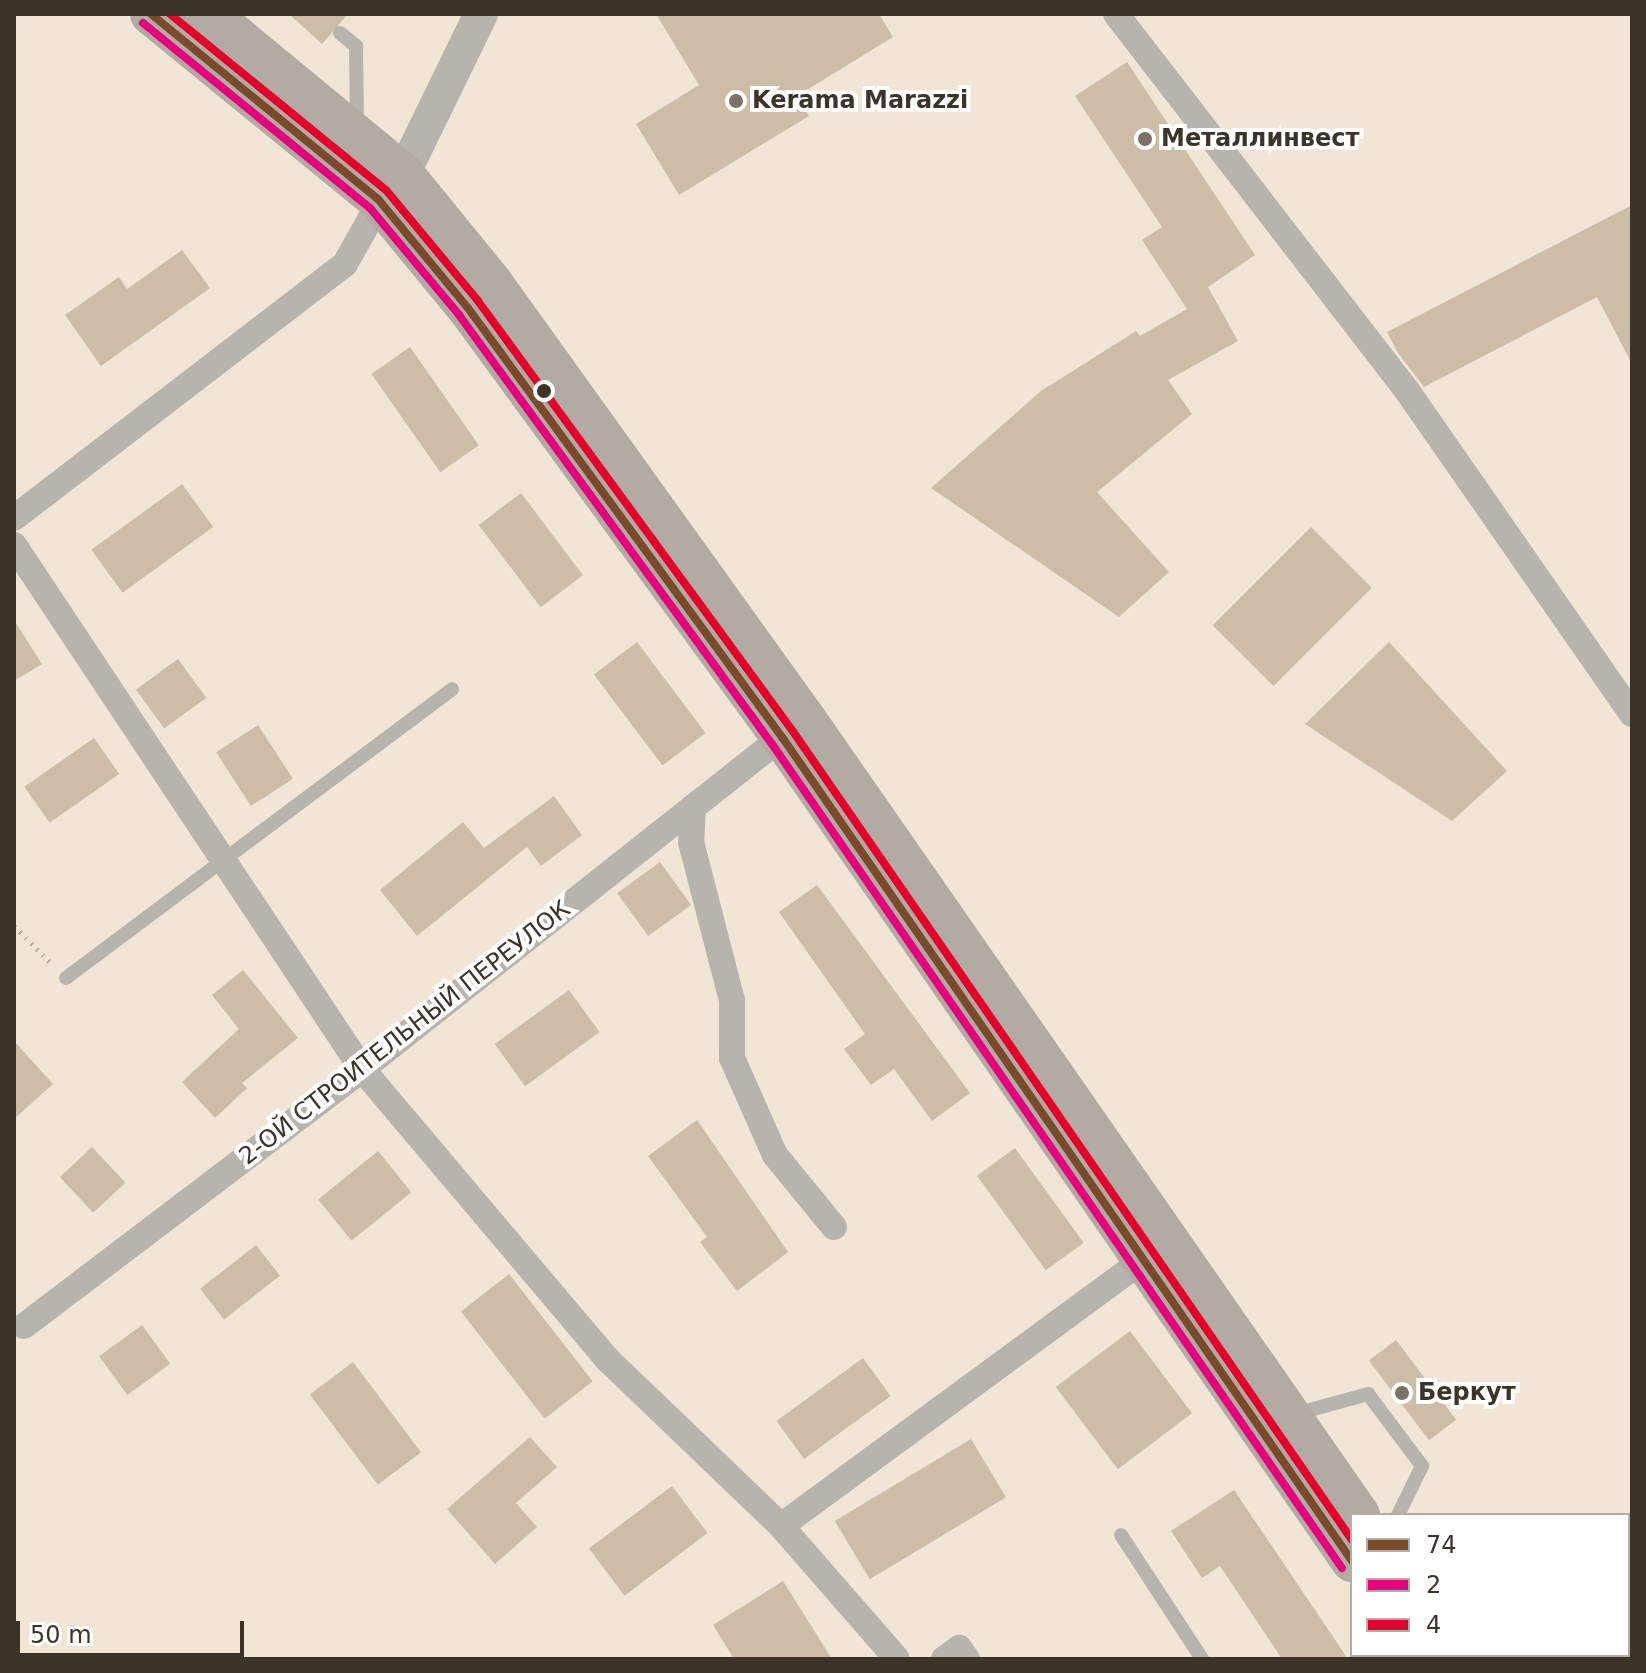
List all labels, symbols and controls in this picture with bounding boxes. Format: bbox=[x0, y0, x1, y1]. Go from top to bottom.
place label: Kerama Marazzi bbox=[752, 87, 968, 115]
marker: Kerama Marazzi bbox=[727, 92, 745, 110]
place label: Металлинвест bbox=[1161, 125, 1359, 153]
marker: Металлинвест bbox=[1136, 130, 1154, 148]
unlabelled marker bbox=[536, 383, 552, 399]
street label: 2-ОЙ СТРОИТЕЛЬНЫЙ ПЕРЕУЛОК bbox=[234, 895, 576, 1171]
place label: Беркут bbox=[1418, 1379, 1516, 1407]
marker: Беркут bbox=[1393, 1384, 1411, 1402]
legend bbox=[1350, 1513, 1630, 1657]
text: 74 bbox=[1426, 1531, 1457, 1559]
text: 2 bbox=[1426, 1571, 1441, 1599]
scale bar bbox=[20, 1605, 248, 1655]
text: 4 bbox=[1426, 1611, 1441, 1639]
text: 50 m bbox=[30, 1621, 92, 1649]

